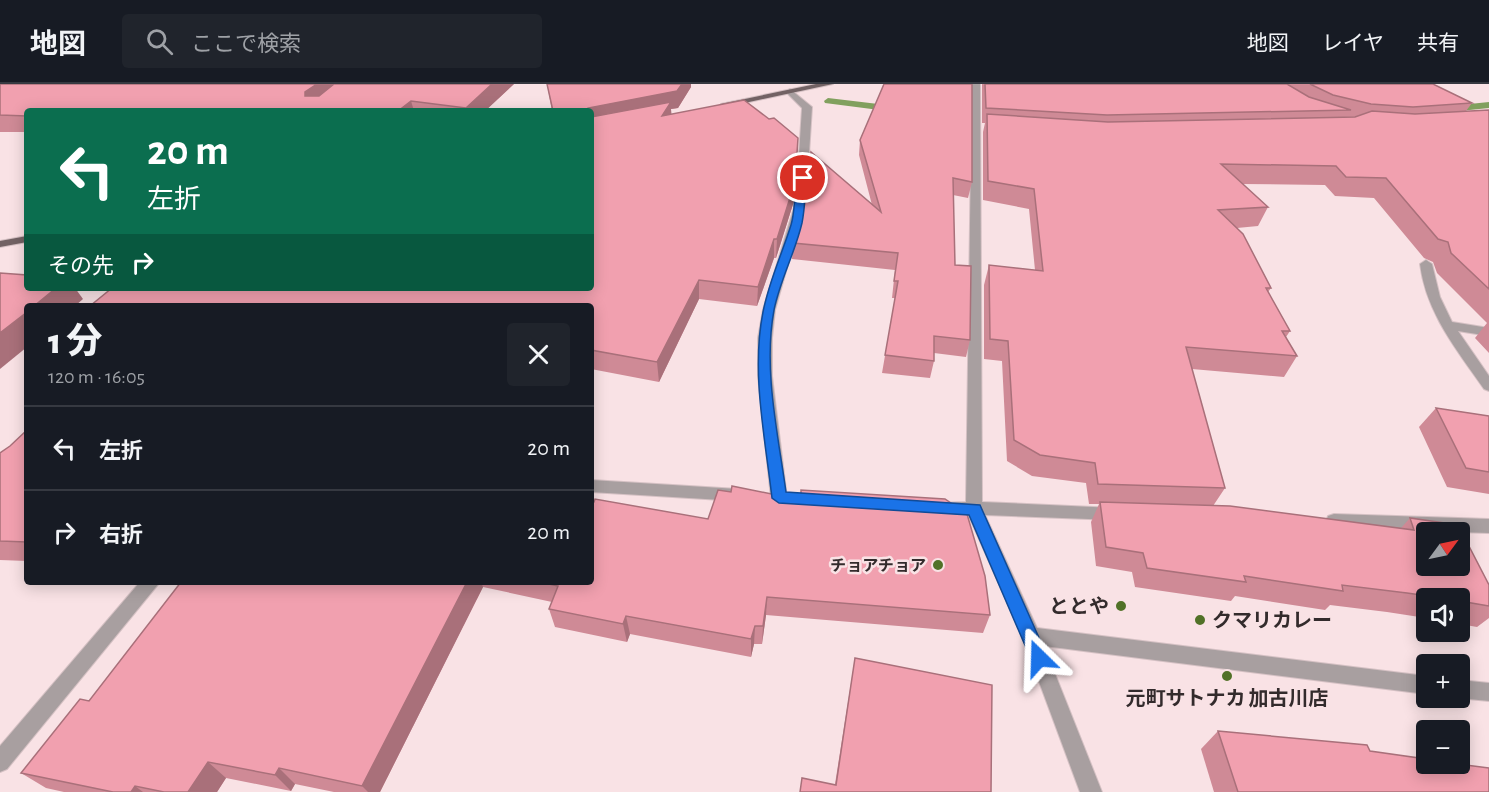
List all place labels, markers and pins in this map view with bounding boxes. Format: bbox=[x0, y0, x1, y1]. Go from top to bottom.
pin bbox=[777, 152, 828, 203]
place label: チョアチョア bbox=[830, 558, 926, 574]
marker: チョアチョア bbox=[931, 558, 945, 572]
place label: ととや bbox=[1049, 596, 1109, 617]
marker: ととや bbox=[1114, 599, 1128, 613]
place label: クマリカレー bbox=[1212, 610, 1332, 631]
marker: クマリカレー bbox=[1193, 613, 1207, 627]
marker: 元町サトナカ 加古川店 bbox=[1220, 669, 1234, 683]
place label: 元町サトナカ 加古川店 bbox=[1125, 688, 1329, 709]

